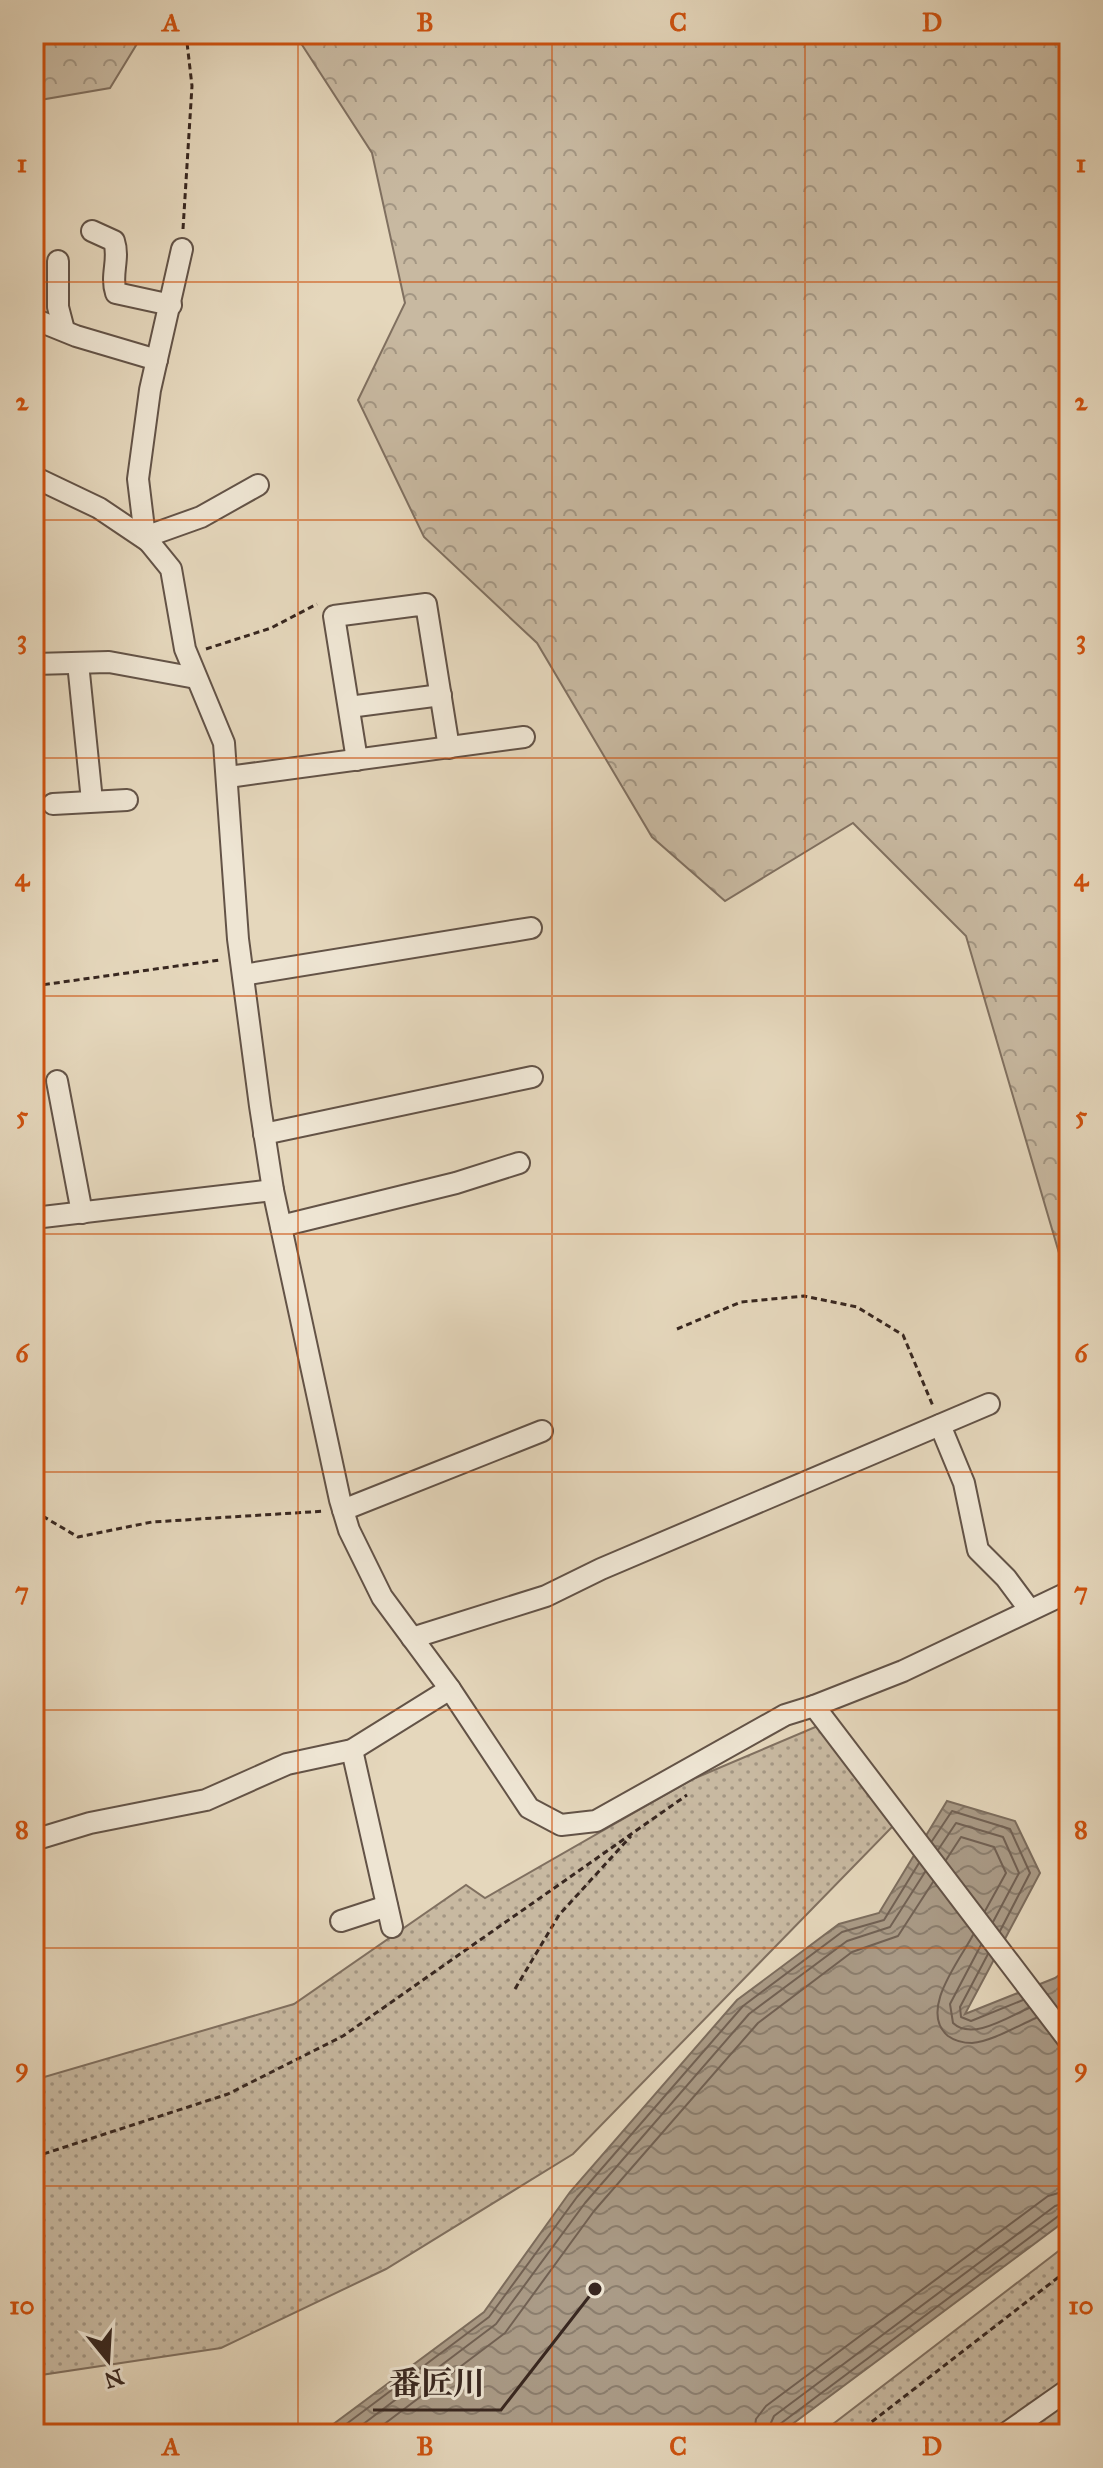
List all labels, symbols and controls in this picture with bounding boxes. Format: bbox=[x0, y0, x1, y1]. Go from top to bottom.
text: A bbox=[160, 6, 180, 38]
text: B bbox=[416, 6, 434, 38]
text: C bbox=[669, 6, 687, 38]
text: D bbox=[922, 6, 942, 38]
text: 1 bbox=[17, 147, 27, 179]
text: 1 bbox=[1076, 147, 1086, 179]
text: 2 bbox=[16, 385, 30, 417]
text: 2 bbox=[1075, 385, 1089, 417]
text: 3 bbox=[17, 623, 27, 655]
text: 3 bbox=[1076, 623, 1086, 655]
text: 4 bbox=[15, 861, 31, 893]
text: 4 bbox=[1074, 861, 1090, 893]
text: 5 bbox=[16, 1099, 29, 1131]
text: 5 bbox=[1075, 1099, 1088, 1131]
text: 6 bbox=[15, 1337, 30, 1369]
text: 6 bbox=[1074, 1337, 1089, 1369]
text: 7 bbox=[15, 1575, 29, 1607]
text: 7 bbox=[1074, 1575, 1088, 1607]
text: 8 bbox=[15, 1813, 29, 1845]
text: 8 bbox=[1074, 1813, 1088, 1845]
text: 9 bbox=[15, 2051, 29, 2083]
text: 9 bbox=[1074, 2051, 1088, 2083]
text: 10 bbox=[9, 2289, 35, 2321]
text: 10 bbox=[1068, 2289, 1094, 2321]
north arrow bbox=[68, 2320, 148, 2400]
callout: 番匠川 bbox=[373, 2354, 501, 2410]
text: N bbox=[101, 2363, 127, 2394]
text: 番匠川 bbox=[389, 2364, 485, 2403]
text: A bbox=[160, 2430, 180, 2462]
text: B bbox=[416, 2430, 434, 2462]
text: C bbox=[669, 2430, 687, 2462]
text: D bbox=[922, 2430, 942, 2462]

